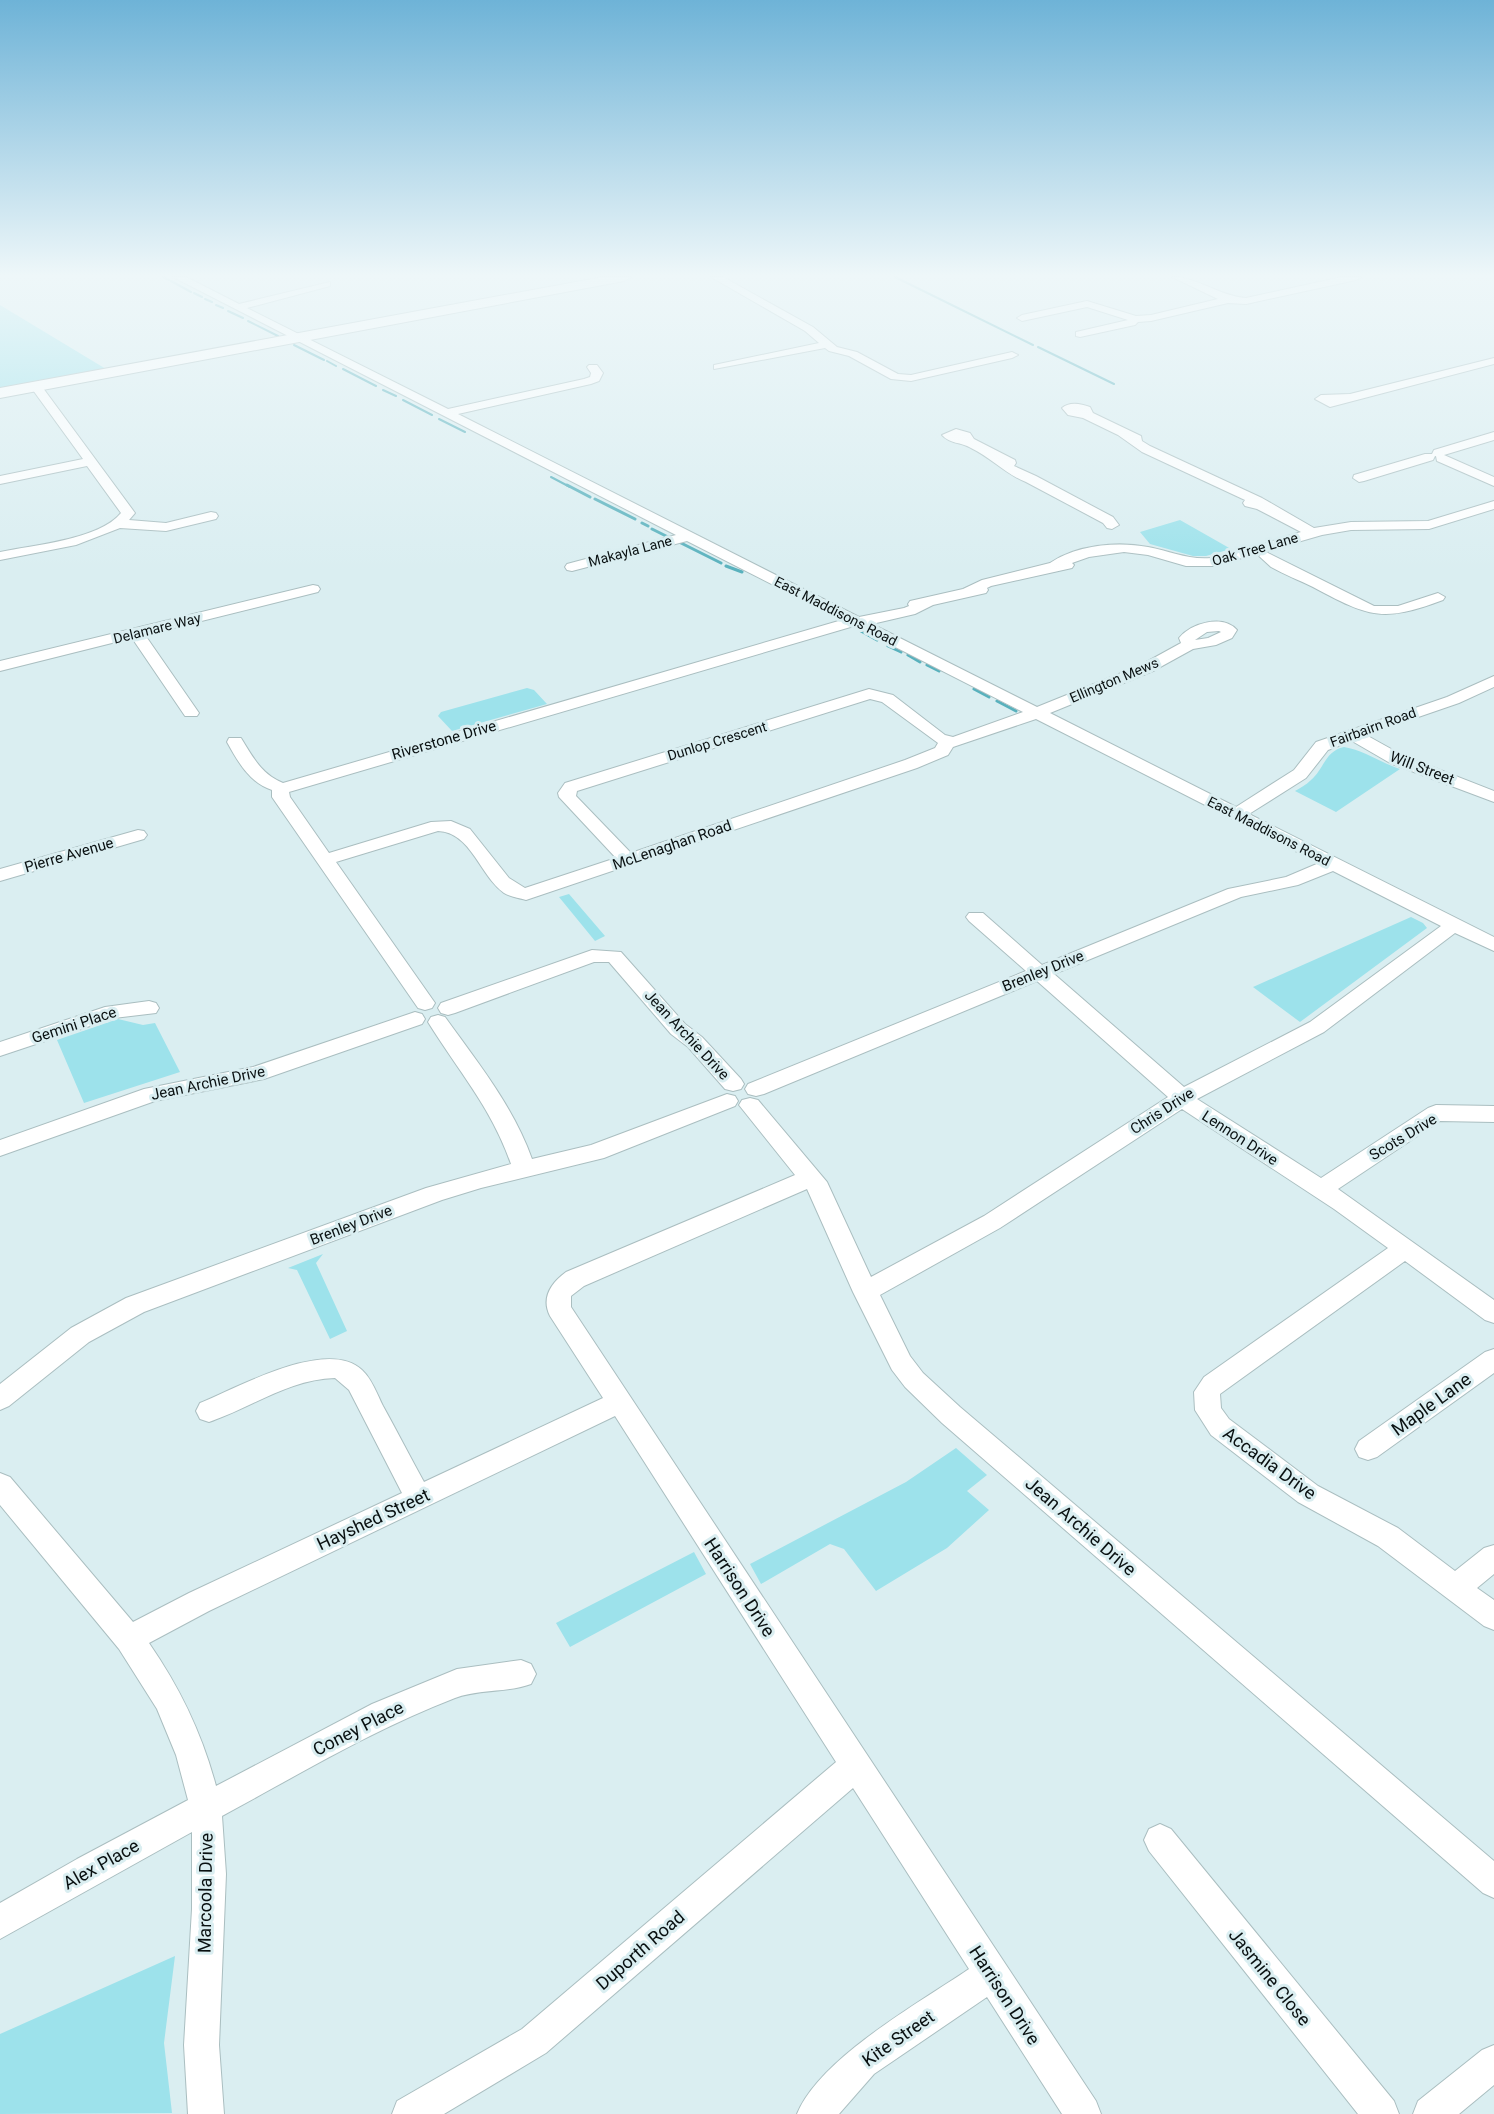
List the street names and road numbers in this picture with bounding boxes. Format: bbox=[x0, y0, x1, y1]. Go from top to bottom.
street label: Oak Tree Lane bbox=[1210, 529, 1300, 569]
street label: Makayla Lane bbox=[586, 532, 674, 570]
street label: East Maddisons Road bbox=[772, 573, 900, 649]
street label: Delamare Way bbox=[112, 609, 203, 647]
street label: Ellington Mews bbox=[1067, 654, 1161, 706]
street label: Fairbairn Road bbox=[1328, 704, 1418, 750]
street label: Riverstone Drive bbox=[390, 716, 498, 764]
street label: Dunlop Crescent bbox=[666, 718, 769, 764]
street label: Will Street bbox=[1387, 747, 1457, 789]
street label: East Maddisons Road bbox=[1205, 793, 1333, 869]
street label: McLenaghan Road bbox=[610, 816, 734, 874]
street label: Pierre Avenue bbox=[22, 834, 116, 876]
street label: Brenley Drive bbox=[999, 946, 1087, 996]
street label: Jean Archie Drive bbox=[641, 986, 733, 1084]
street label: Gemini Place bbox=[30, 1003, 119, 1047]
street label: Jean Archie Drive bbox=[149, 1062, 267, 1104]
street label: Chris Drive bbox=[1127, 1084, 1197, 1138]
street label: Lennon Drive bbox=[1199, 1107, 1281, 1169]
street label: Scots Drive bbox=[1366, 1110, 1440, 1164]
street label: Brenley Drive bbox=[307, 1201, 395, 1249]
street label: Maple Lane bbox=[1387, 1368, 1475, 1440]
street label: Accadia Drive bbox=[1219, 1422, 1321, 1504]
street label: Jean Archie Drive bbox=[1021, 1472, 1141, 1580]
street label: Hayshed Street bbox=[313, 1484, 433, 1554]
street label: Harrison Drive bbox=[700, 1534, 780, 1640]
street label: Coney Place bbox=[309, 1696, 407, 1760]
street label: Marcoola Drive bbox=[193, 1833, 217, 1953]
street label: Alex Place bbox=[59, 1835, 143, 1893]
street label: Duporth Road bbox=[592, 1906, 688, 1994]
street label: Jasmine Close bbox=[1225, 1924, 1315, 2030]
street label: Harrison Drive bbox=[965, 1942, 1045, 2048]
street label: Kite Street bbox=[858, 2006, 938, 2070]

